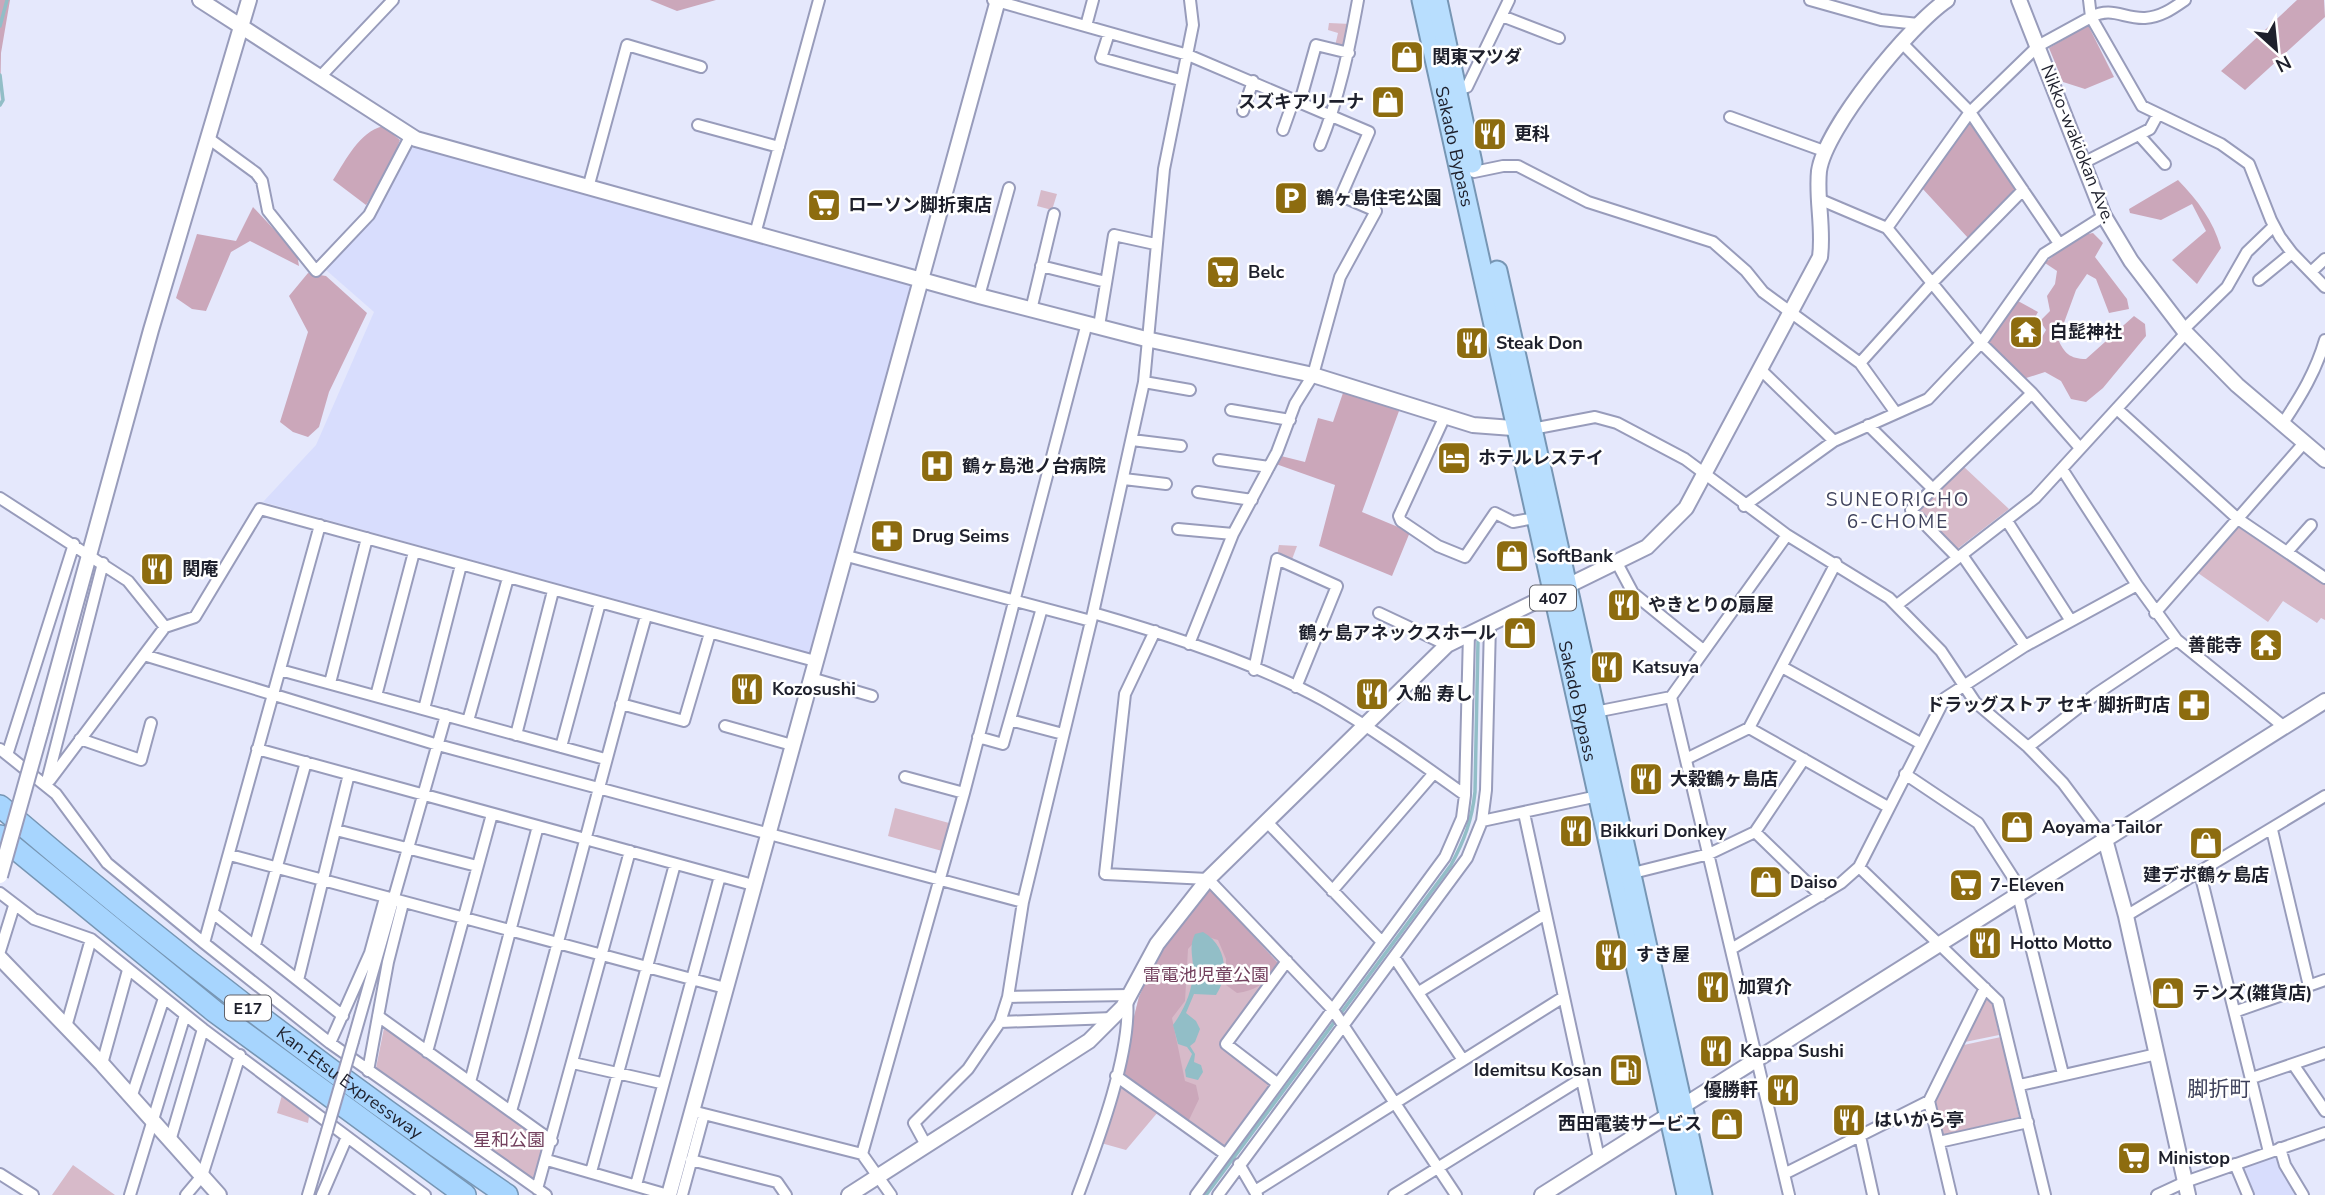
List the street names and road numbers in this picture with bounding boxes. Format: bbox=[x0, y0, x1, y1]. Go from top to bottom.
street label: Nikko-wakiokan Ave. bbox=[2035, 61, 2121, 227]
street label: Sakado Bypass bbox=[1429, 84, 1480, 209]
road number: 407 bbox=[1530, 586, 1576, 610]
street label: Sakado Bypass bbox=[1552, 638, 1602, 764]
road number: E17 bbox=[225, 996, 271, 1020]
street label: Kan-Etsu Expressway bbox=[271, 1021, 428, 1145]

